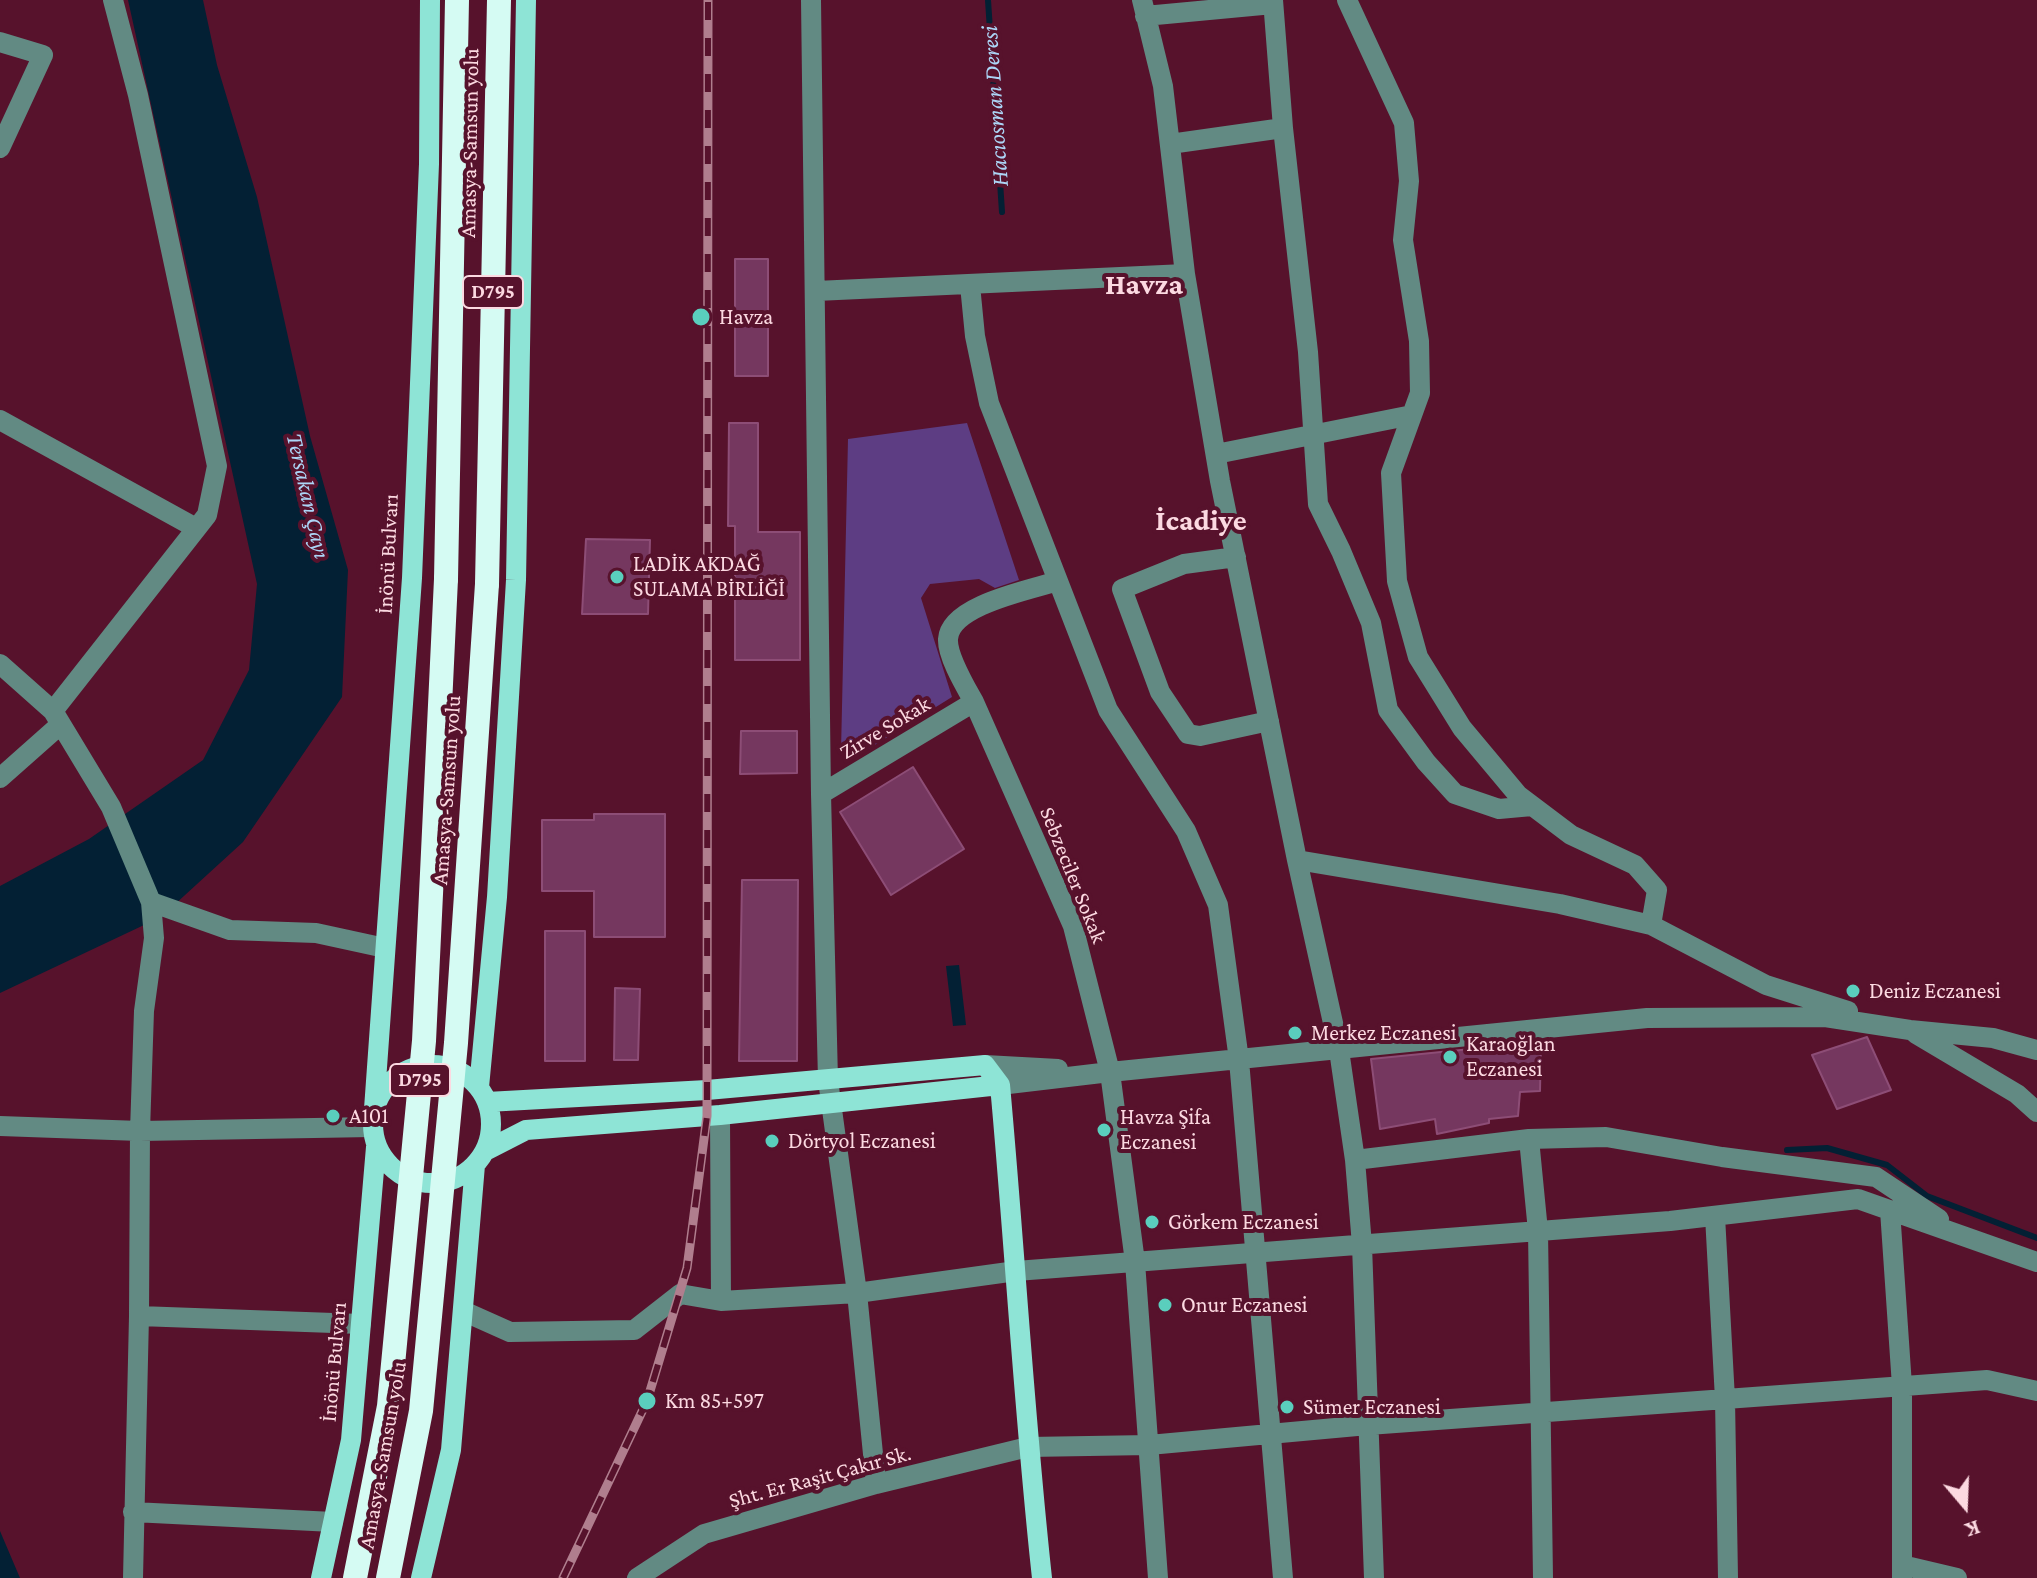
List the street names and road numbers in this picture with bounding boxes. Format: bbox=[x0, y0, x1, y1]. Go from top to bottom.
street label: Amasya-Samsun yolu bbox=[455, 48, 485, 238]
road number: D795 bbox=[463, 276, 523, 308]
street label: İnönü Bulvarı bbox=[372, 493, 404, 615]
street label: Zirve Sokak bbox=[835, 691, 935, 765]
street label: Amasya-Samsun yolu bbox=[427, 694, 467, 886]
street label: Sebzeciler Sokak bbox=[1034, 803, 1112, 947]
road number: D795 bbox=[390, 1064, 450, 1096]
street label: İnönü Bulvarı bbox=[316, 1301, 352, 1423]
street label: Amasya-Samsun yolu bbox=[354, 1359, 412, 1551]
street label: Şht. Er Raşit Çakır Sk. bbox=[726, 1440, 914, 1514]

